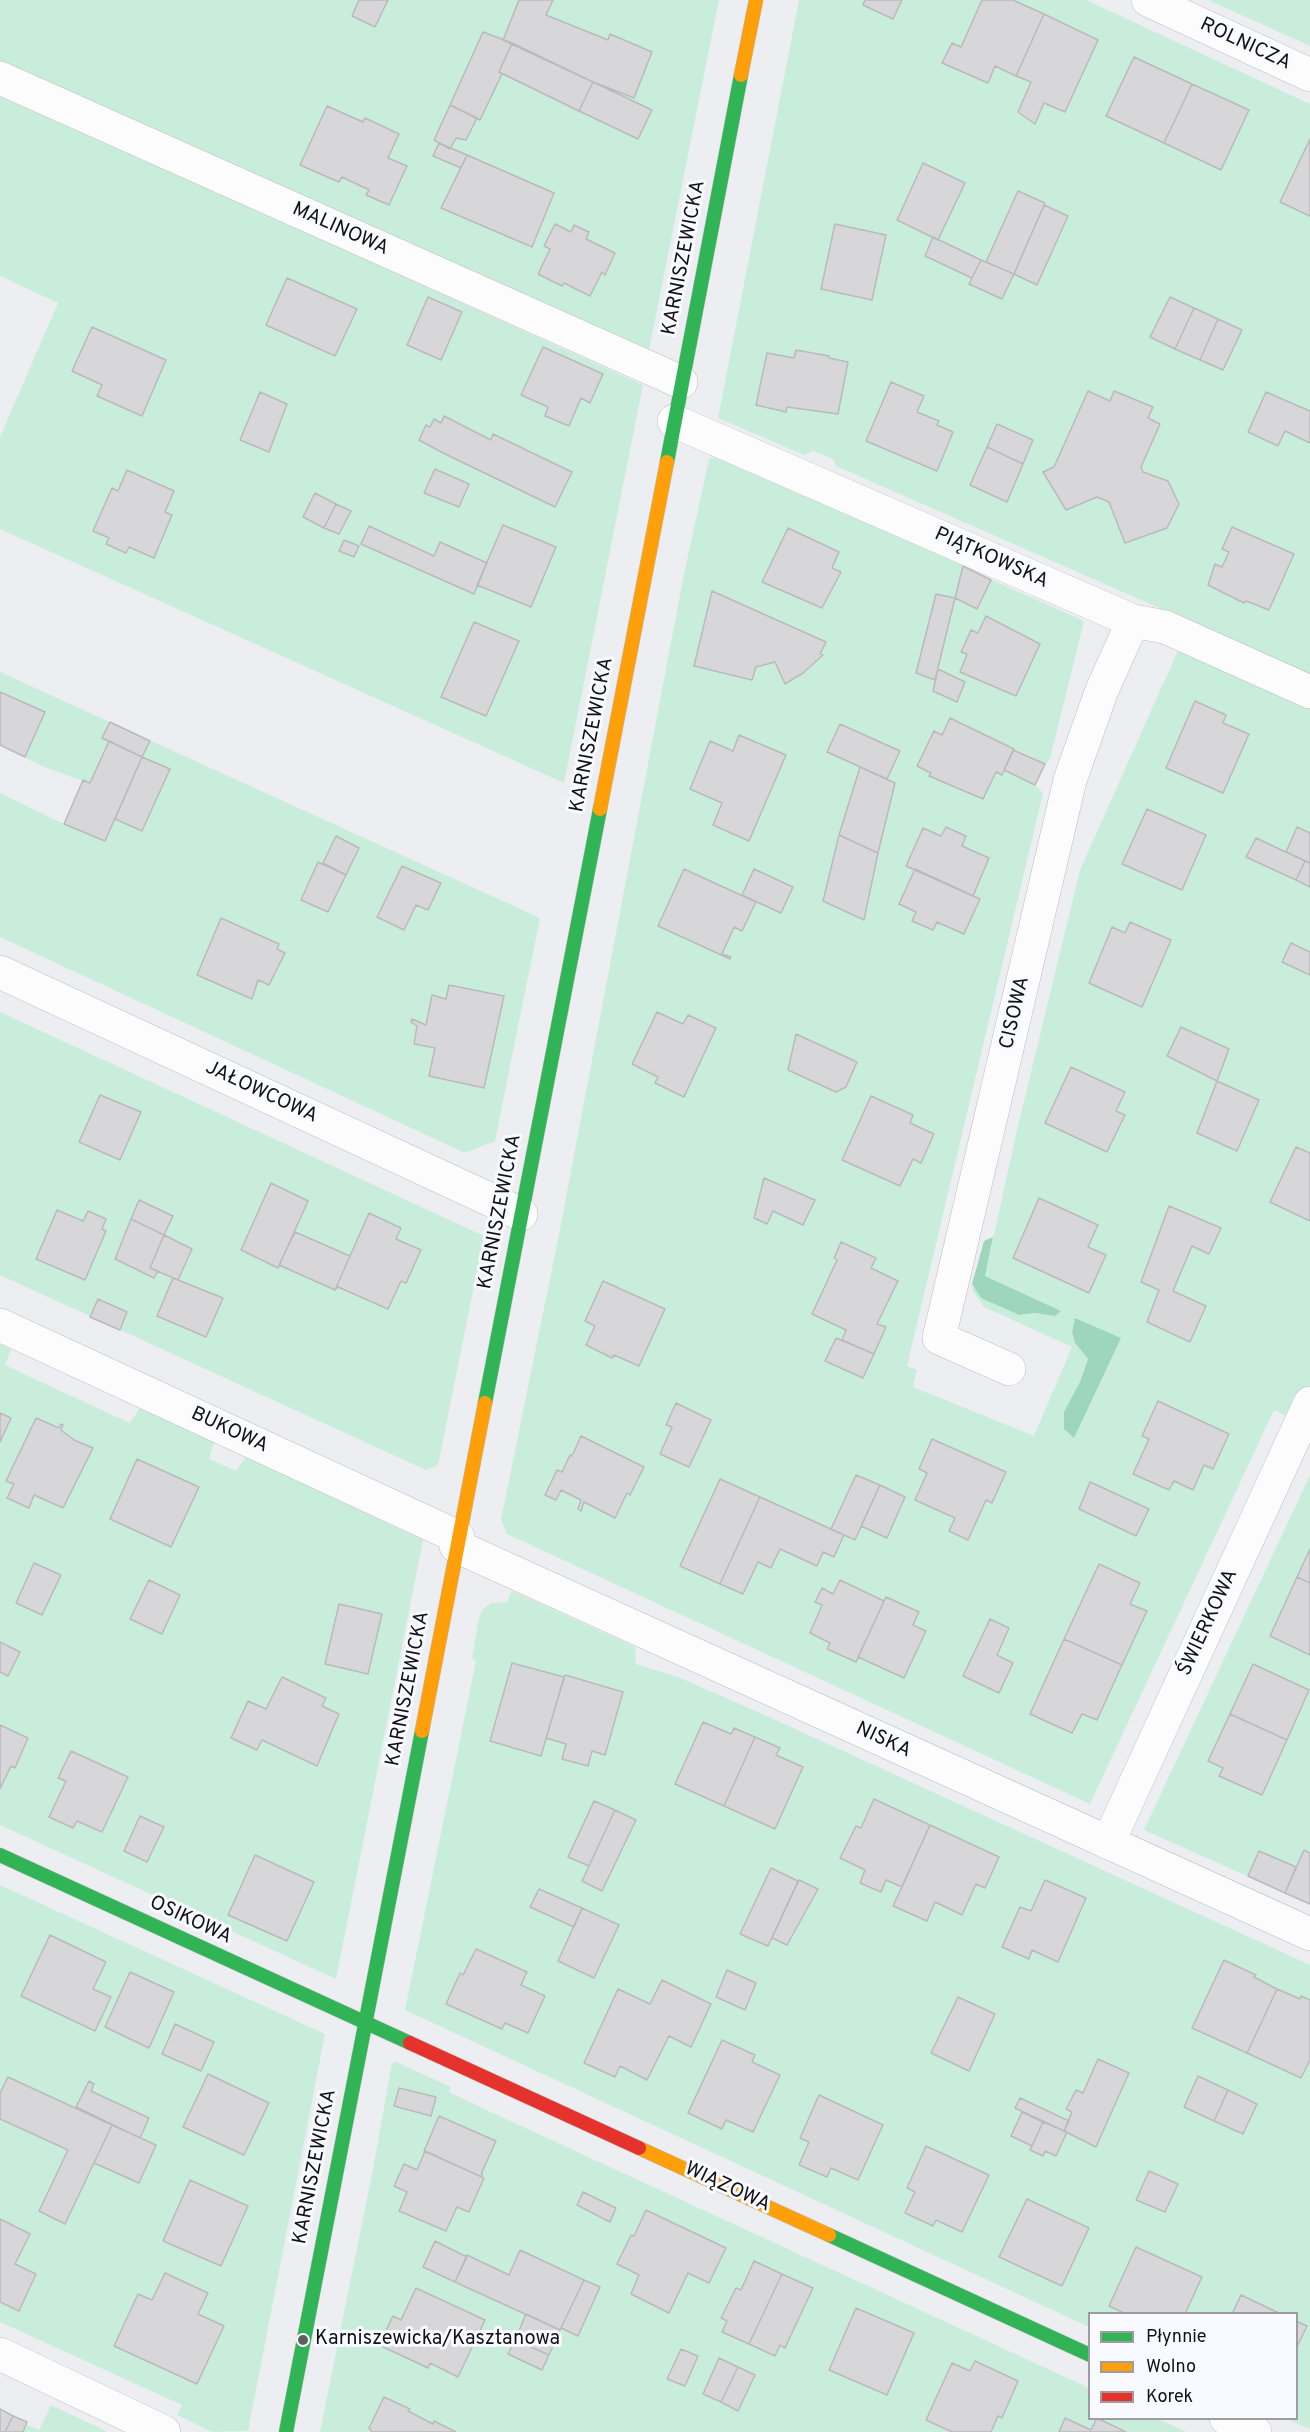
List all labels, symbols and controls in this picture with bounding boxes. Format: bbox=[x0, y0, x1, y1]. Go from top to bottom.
street label: ROLNICZA bbox=[1196, 13, 1294, 77]
street label: KARNISZEWICKA bbox=[658, 178, 712, 338]
street label: MALINOWA bbox=[288, 198, 392, 262]
street label: PIĄTKOWSKA bbox=[930, 523, 1052, 595]
street label: KARNISZEWICKA bbox=[566, 655, 620, 815]
street label: CISOWA bbox=[996, 974, 1036, 1052]
street label: JAŁOWCOWA bbox=[201, 1057, 321, 1129]
street label: KARNISZEWICKA bbox=[474, 1132, 528, 1292]
street label: BUKOWA bbox=[186, 1403, 272, 1459]
street label: ŚWIERKOWA bbox=[1174, 1566, 1244, 1680]
street label: KARNISZEWICKA bbox=[382, 1609, 436, 1769]
street label: NISKA bbox=[851, 1718, 915, 1764]
street label: OSIKOWA bbox=[145, 1892, 235, 1950]
street label: KARNISZEWICKA bbox=[289, 2087, 343, 2247]
street label: WIĄZOWA bbox=[680, 2158, 774, 2218]
legend bbox=[1088, 2312, 1298, 2420]
text: Płynnie bbox=[1146, 2326, 1207, 2349]
place label: Karniszewicka/Kasztanowa bbox=[315, 2328, 560, 2352]
marker: Karniszewicka/Kasztanowa bbox=[296, 2333, 310, 2347]
text: Wolno bbox=[1146, 2356, 1196, 2379]
text: Korek bbox=[1146, 2386, 1193, 2409]

